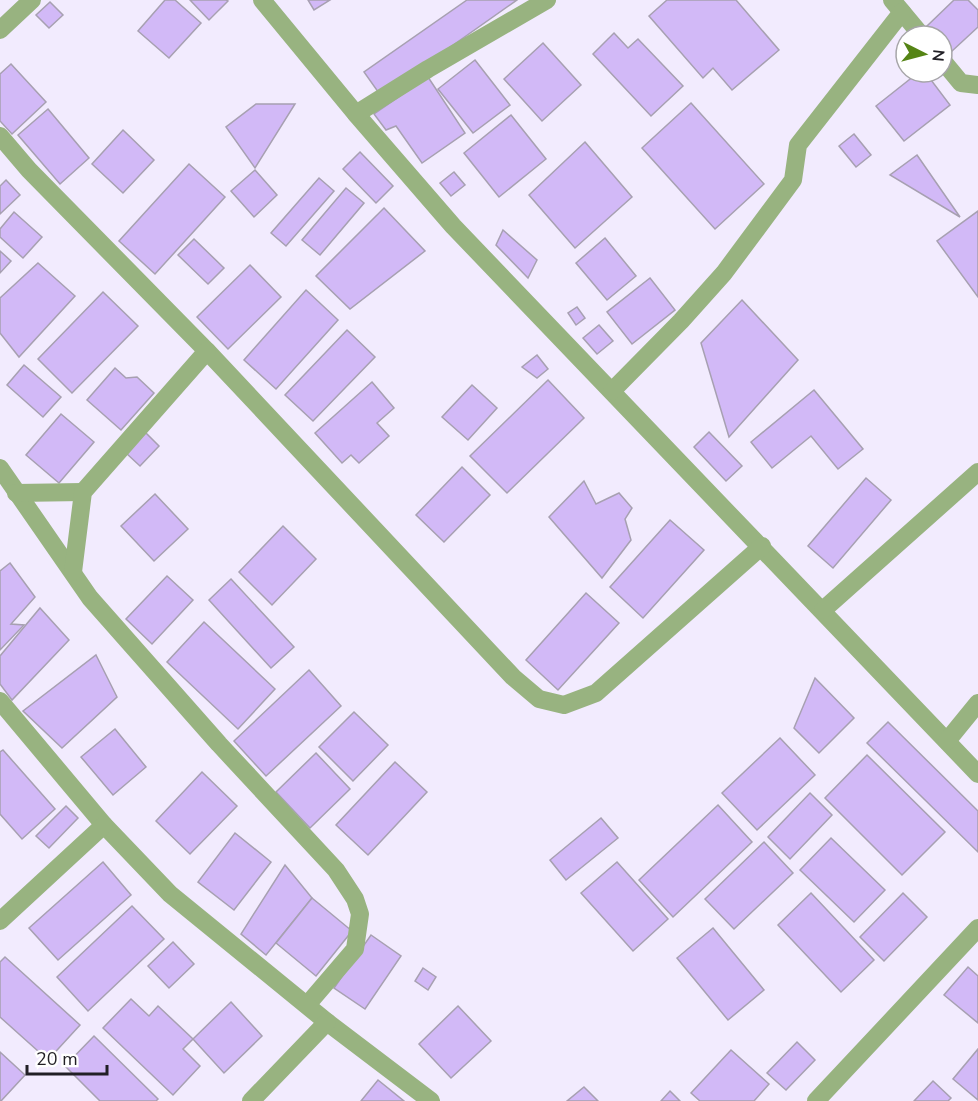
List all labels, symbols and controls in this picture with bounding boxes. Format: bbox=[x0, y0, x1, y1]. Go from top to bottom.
north arrow bbox=[894, 24, 954, 84]
text: N bbox=[926, 48, 949, 63]
scale bar bbox=[27, 1038, 106, 1076]
text: 20 m bbox=[36, 1047, 78, 1071]

